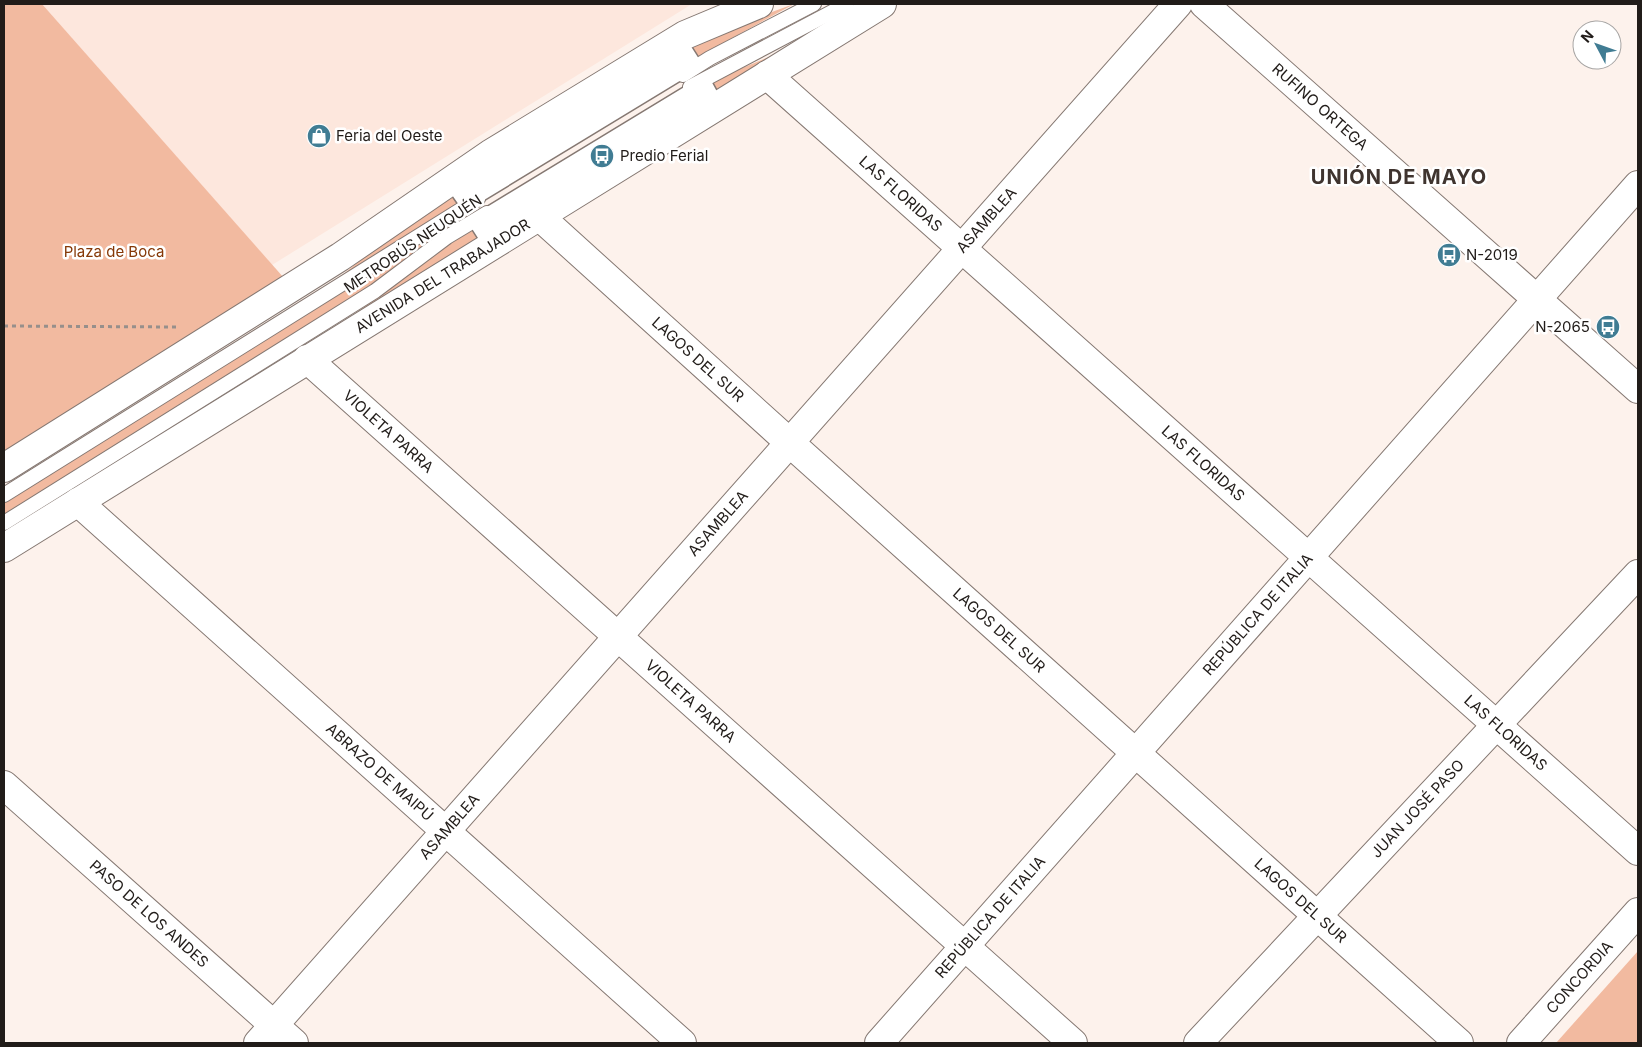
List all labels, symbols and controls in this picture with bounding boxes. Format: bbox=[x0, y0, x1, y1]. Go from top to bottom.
north arrow bbox=[1572, 20, 1622, 70]
text: N bbox=[1577, 27, 1597, 46]
street label: RUFINO ORTEGA bbox=[1268, 59, 1372, 154]
shop icon: Feria del Oeste bbox=[306, 123, 332, 149]
place label: Feria del Oeste bbox=[336, 126, 443, 145]
bus stop icon: Predio Ferial bbox=[589, 143, 615, 169]
place label: Predio Ferial bbox=[620, 146, 708, 165]
street label: LAS FLORIDAS bbox=[855, 152, 947, 236]
district label: UNIÓN DE MAYO bbox=[1311, 164, 1487, 189]
street label: ASAMBLEA bbox=[952, 183, 1020, 257]
street label: METROBÚS NEUQUÉN bbox=[340, 190, 485, 297]
street label: AVENIDA DEL TRABAJADOR bbox=[352, 214, 534, 337]
park label: Plaza de Boca bbox=[64, 242, 164, 261]
bus stop icon: N-2019 bbox=[1436, 242, 1462, 268]
place label: N-2019 bbox=[1466, 245, 1518, 264]
street label: LAGOS DEL SUR bbox=[648, 313, 748, 406]
bus stop icon: N-2065 bbox=[1595, 314, 1621, 340]
place label: N-2065 bbox=[1535, 317, 1590, 336]
street label: VIOLETA PARRA bbox=[339, 386, 438, 477]
street label: LAS FLORIDAS bbox=[1158, 421, 1249, 505]
street label: ASAMBLEA bbox=[684, 486, 752, 560]
street label: REPÚBLICA DE ITALIA bbox=[1199, 549, 1317, 679]
street label: LAGOS DEL SUR bbox=[949, 584, 1050, 677]
street label: VIOLETA PARRA bbox=[642, 656, 740, 746]
street label: LAS FLORIDAS bbox=[1460, 690, 1551, 775]
street label: ABRAZO DE MAIPÚ bbox=[322, 719, 438, 825]
street label: JUAN JOSÉ PASO bbox=[1366, 755, 1468, 862]
street label: ASAMBLEA bbox=[415, 789, 483, 863]
street label: REPÚBLICA DE ITALIA bbox=[931, 852, 1049, 982]
street label: LAGOS DEL SUR bbox=[1250, 854, 1351, 947]
street label: PASO DE LOS ANDES bbox=[86, 856, 213, 971]
street label: CONCORDIA bbox=[1542, 937, 1617, 1017]

